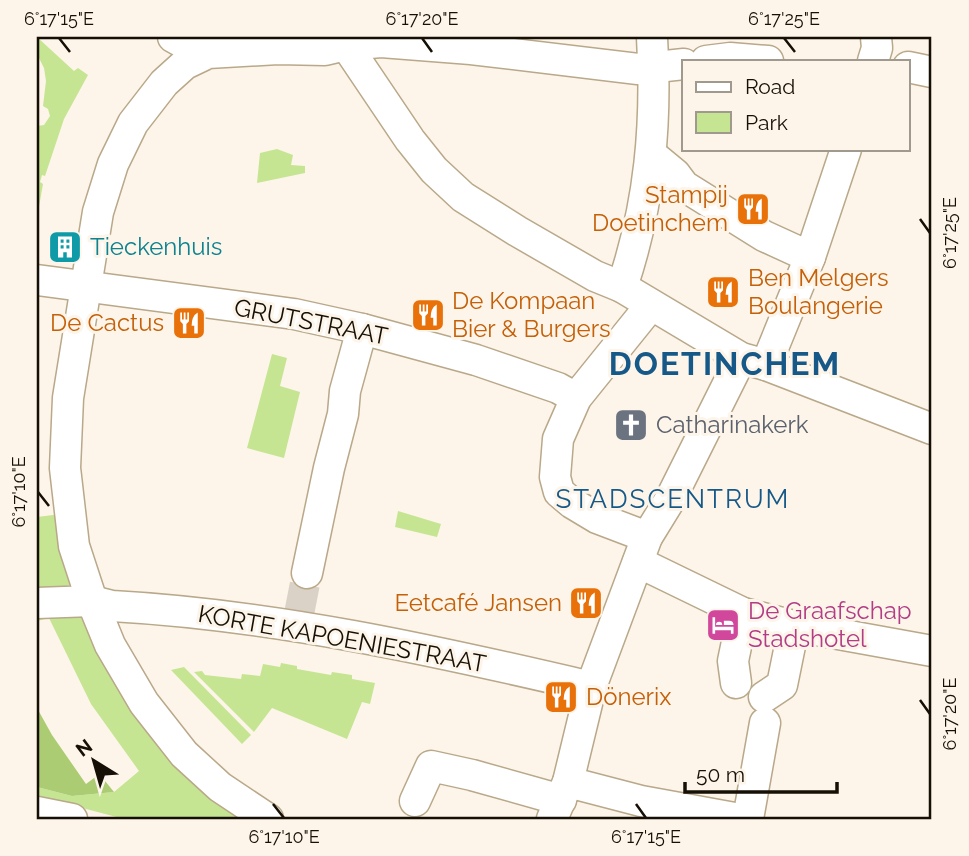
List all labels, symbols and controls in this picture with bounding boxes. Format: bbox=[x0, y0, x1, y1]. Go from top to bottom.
text: 6°17'15"E bbox=[24, 8, 94, 29]
text: 6°17'20"E bbox=[386, 8, 458, 29]
text: 6°17'25"E bbox=[748, 8, 820, 29]
legend bbox=[682, 60, 909, 150]
text: Road bbox=[745, 74, 795, 99]
text: Park bbox=[745, 110, 788, 135]
place label: Stampij Doetinchem bbox=[592, 180, 728, 237]
restaurant icon: Stampij Doetinchem bbox=[734, 190, 772, 228]
text: 6°17'25"E bbox=[939, 197, 960, 269]
building icon: Tieckenhuis bbox=[46, 228, 84, 266]
place label: Tieckenhuis bbox=[90, 232, 222, 261]
place label: Ben Melgers Boulangerie bbox=[748, 263, 889, 320]
restaurant icon: Ben Melgers Boulangerie bbox=[704, 273, 742, 311]
place label: De Kompaan Bier & Burgers bbox=[452, 286, 611, 343]
street label: GRUTSTRAAT bbox=[232, 292, 391, 351]
restaurant icon: De Kompaan Bier & Burgers bbox=[409, 296, 447, 334]
restaurant icon: De Cactus bbox=[170, 304, 208, 342]
place label: De Cactus bbox=[50, 308, 164, 337]
district label: DOETINCHEM bbox=[609, 345, 841, 382]
church icon: Catharinakerk bbox=[612, 406, 650, 444]
place label: Catharinakerk bbox=[656, 410, 809, 439]
text: 6°17'10"E bbox=[8, 456, 29, 528]
district label: STADSCENTRUM bbox=[556, 484, 790, 514]
restaurant icon: Eetcafé Jansen bbox=[567, 584, 605, 622]
place label: Eetcafé Jansen bbox=[395, 588, 562, 617]
place label: De Graafschap Stadshotel bbox=[748, 596, 912, 653]
street label: KORTE KAPOENIESTRAAT bbox=[196, 599, 489, 678]
hotel icon: De Graafschap Stadshotel bbox=[704, 606, 742, 644]
restaurant icon: Dönerix bbox=[542, 678, 580, 716]
text: 6°17'20"E bbox=[939, 678, 960, 750]
place label: Dönerix bbox=[586, 682, 671, 711]
north arrow bbox=[60, 726, 130, 796]
text: N bbox=[71, 734, 96, 761]
scale bar bbox=[685, 751, 838, 795]
text: 50 m bbox=[696, 762, 745, 787]
text: 6°17'10"E bbox=[248, 826, 320, 847]
text: 6°17'15"E bbox=[611, 826, 681, 847]

